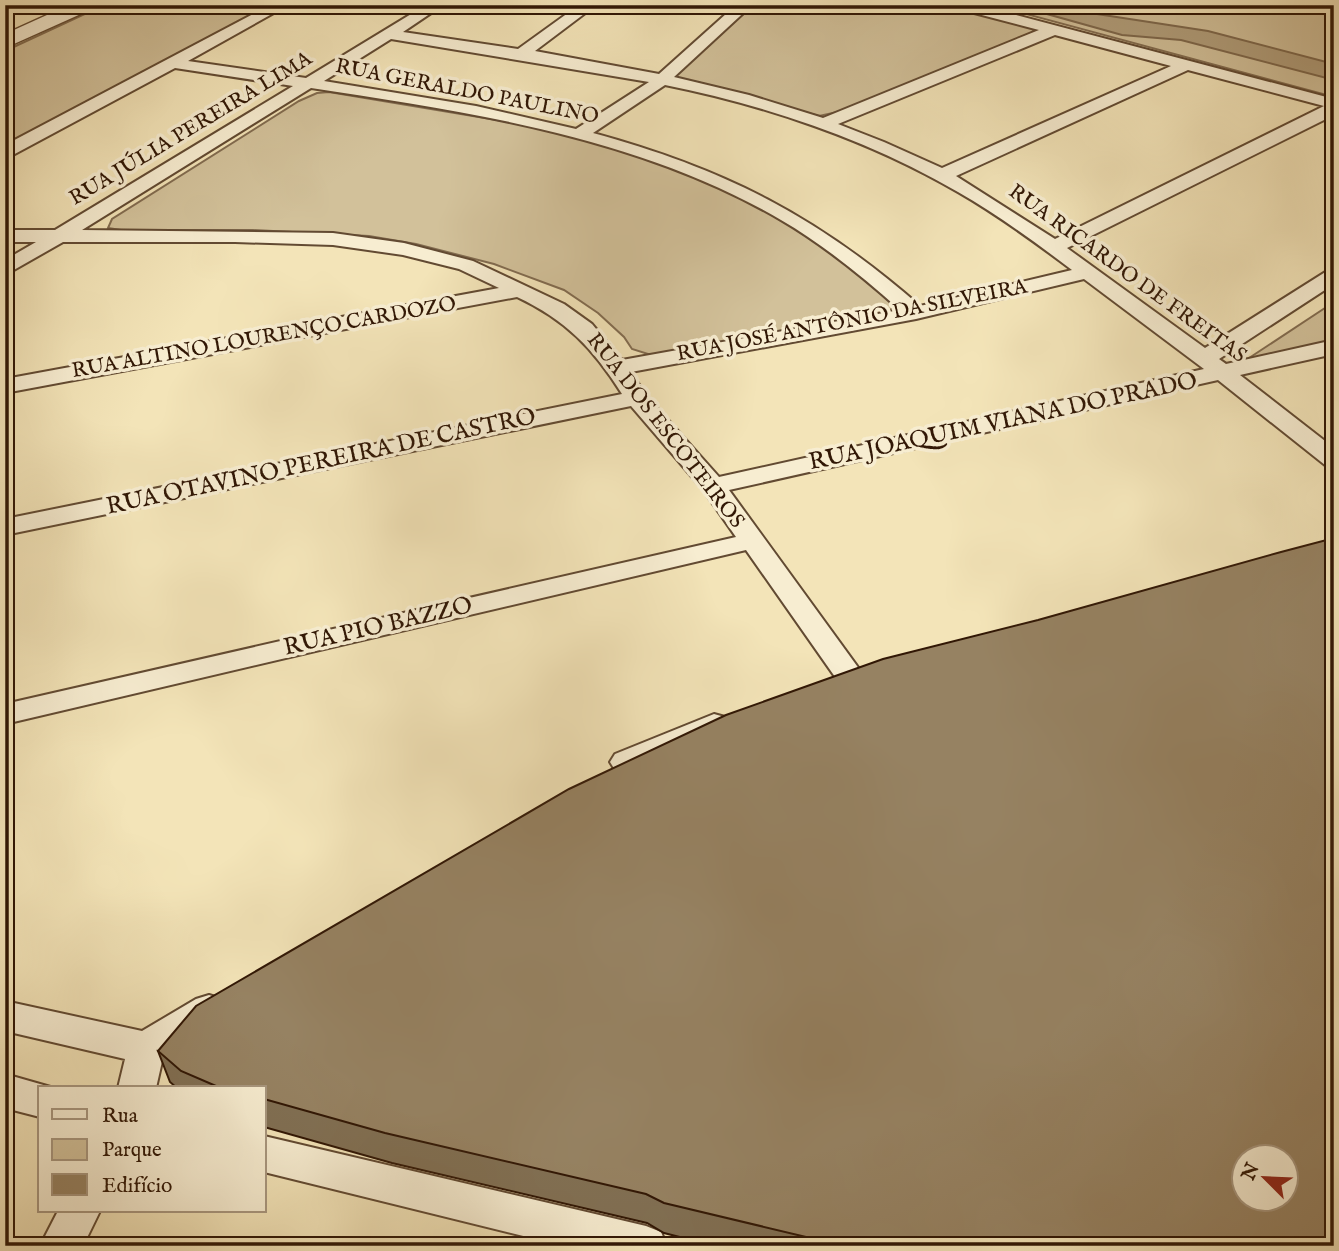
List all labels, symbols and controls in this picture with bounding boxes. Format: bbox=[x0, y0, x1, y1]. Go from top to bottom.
street label: RUA JÚLIA PEREIRA LIMA bbox=[65, 45, 318, 212]
street label: RUA GERALDO PAULINO bbox=[333, 53, 601, 131]
street label: RUA RICARDO DE FREITAS bbox=[1003, 179, 1251, 369]
street label: RUA JOSÉ ANTÔNIO DA SILVEIRA bbox=[674, 273, 1031, 368]
street label: RUA ALTINO LOURENÇO CARDOZO bbox=[70, 291, 458, 385]
street label: RUA DOS ESCOTEIROS bbox=[580, 328, 750, 534]
street label: RUA JOAQUIM VIANA DO PRADO bbox=[806, 366, 1200, 478]
street label: RUA OTAVINO PEREIRA DE CASTRO bbox=[103, 401, 539, 523]
street label: RUA PIO BAZZO bbox=[281, 590, 475, 664]
legend bbox=[38, 1086, 266, 1212]
text: Rua bbox=[102, 1103, 139, 1130]
text: Parque bbox=[102, 1137, 162, 1164]
north arrow bbox=[1230, 1142, 1300, 1212]
text: N bbox=[1237, 1159, 1266, 1185]
text: Edifício bbox=[102, 1173, 172, 1200]

